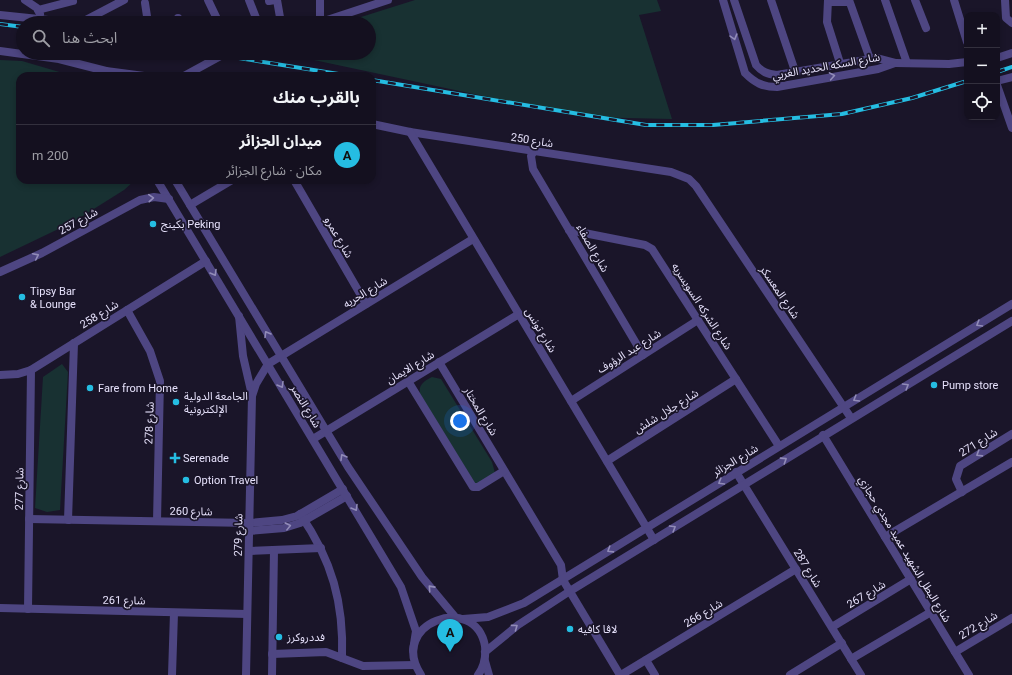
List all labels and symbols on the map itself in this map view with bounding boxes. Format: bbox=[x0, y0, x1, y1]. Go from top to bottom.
one-way arrow bbox=[729, 34, 738, 41]
street label: شارع السكه الحديد الغربي bbox=[771, 51, 882, 85]
one-way arrow bbox=[829, 72, 835, 81]
street label: شارع 250 bbox=[510, 131, 554, 151]
one-way arrow bbox=[148, 194, 154, 203]
street label: شارع 257 bbox=[56, 205, 101, 238]
street label: شارع عمرو bbox=[321, 214, 356, 261]
place label: بكينج Peking bbox=[161, 218, 221, 232]
marker: بكينج Peking bbox=[148, 219, 158, 229]
street label: شارع الصفاء bbox=[573, 222, 612, 275]
one-way arrow bbox=[31, 253, 39, 261]
street label: شارع الشركه السويسريه bbox=[668, 260, 735, 353]
street label: شارع المعسكر bbox=[756, 263, 802, 322]
one-way arrow bbox=[209, 269, 216, 276]
street label: شارع الحريه bbox=[341, 274, 391, 312]
place label: Tipsy Bar & Lounge bbox=[30, 285, 76, 311]
marker: Tipsy Bar & Lounge bbox=[17, 292, 27, 302]
street label: شارع 258 bbox=[78, 297, 122, 332]
street label: شارع تونس bbox=[521, 306, 559, 356]
one-way arrow bbox=[976, 319, 983, 327]
street label: شارع عبد الرؤوف bbox=[595, 326, 664, 377]
one-way arrow bbox=[265, 331, 272, 338]
street label: شارع الايمان bbox=[384, 348, 437, 388]
place label: Pump store bbox=[942, 379, 999, 392]
marker: Pump store bbox=[929, 380, 939, 390]
one-way arrow bbox=[276, 381, 283, 388]
street label: شارع النصر bbox=[286, 381, 324, 431]
place label: Fare from Home bbox=[98, 382, 178, 395]
marker: Fare from Home bbox=[85, 383, 95, 393]
one-way arrow bbox=[902, 383, 909, 390]
street label: شارع المختار bbox=[460, 384, 500, 439]
street label: شارع جلال شلش bbox=[632, 386, 702, 437]
place label: الجامعة الدولية الإلكترونية bbox=[184, 390, 248, 417]
one-way arrow bbox=[853, 395, 860, 402]
marker: الجامعة الدولية الإلكترونية bbox=[171, 397, 181, 407]
street label: شارع 278 bbox=[142, 401, 158, 445]
your location bbox=[450, 411, 470, 431]
street label: شارع 271 bbox=[957, 425, 1001, 460]
street label: شارع الجزائر bbox=[709, 442, 761, 480]
one-way arrow bbox=[976, 450, 983, 457]
place label: Serenade bbox=[183, 452, 229, 465]
marker: Serenade bbox=[170, 453, 180, 463]
one-way arrow bbox=[340, 454, 347, 461]
one-way arrow bbox=[779, 458, 786, 465]
street label: شارع 277 bbox=[13, 467, 27, 510]
place label: Option Travel bbox=[194, 474, 258, 487]
street label: شارع البطل الشهيد عميد مجدي حجازي bbox=[853, 474, 954, 626]
marker: Option Travel bbox=[181, 475, 191, 485]
one-way arrow bbox=[718, 477, 725, 484]
one-way arrow bbox=[350, 504, 357, 511]
street label: شارع 260 bbox=[170, 505, 213, 519]
street label: شارع 279 bbox=[232, 513, 246, 556]
one-way arrow bbox=[285, 523, 291, 531]
one-way arrow bbox=[669, 526, 676, 533]
one-way arrow bbox=[608, 545, 615, 552]
street label: شارع 287 bbox=[790, 547, 825, 591]
street label: شارع 267 bbox=[845, 578, 889, 612]
one-way arrow bbox=[429, 585, 436, 592]
street label: شارع 261 bbox=[103, 594, 146, 608]
street label: شارع 266 bbox=[682, 597, 726, 631]
street label: شارع 272 bbox=[957, 609, 1001, 643]
pin: A bbox=[437, 619, 463, 652]
place label: لاڤا كافيه bbox=[578, 623, 617, 636]
marker: لاڤا كافيه bbox=[565, 624, 575, 634]
one-way arrow bbox=[511, 625, 518, 632]
place label: فددروكرز bbox=[286, 631, 325, 644]
marker: فددروكرز bbox=[274, 632, 284, 642]

